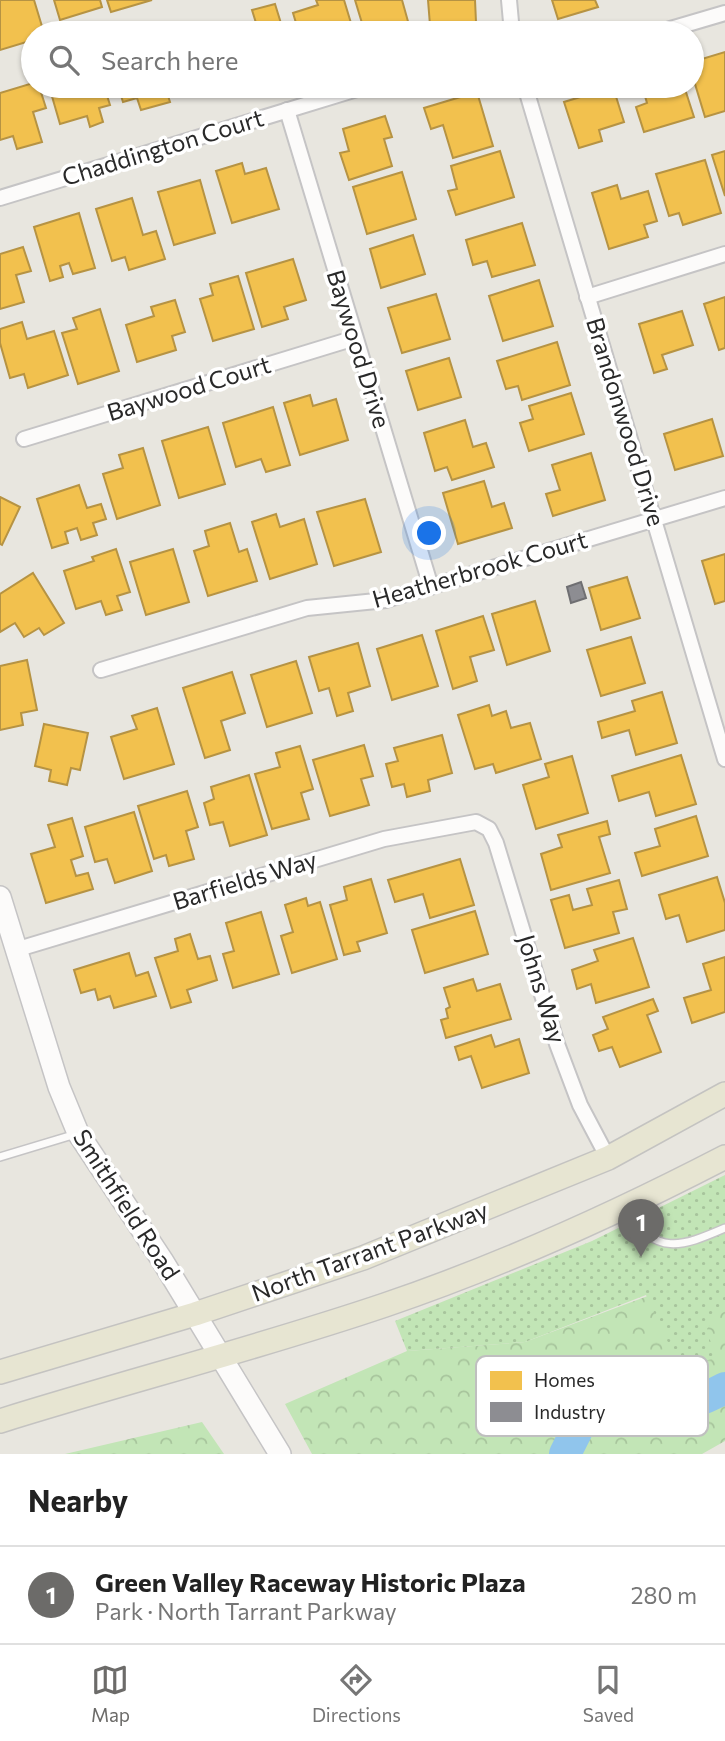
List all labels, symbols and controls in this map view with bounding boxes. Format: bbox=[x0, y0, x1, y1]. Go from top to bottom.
search box bbox=[21, 21, 704, 98]
icon: search bbox=[45, 41, 83, 79]
text: Search here bbox=[101, 44, 239, 75]
street label: Chaddington Court bbox=[58, 102, 267, 191]
street label: Baywood Drive bbox=[322, 266, 397, 431]
street label: Brandonwood Drive bbox=[581, 314, 672, 529]
street label: Baywood Court bbox=[103, 349, 274, 426]
your location bbox=[412, 516, 446, 550]
street label: Heatherbrook Court bbox=[369, 524, 591, 613]
street label: Barfields Way bbox=[169, 844, 320, 915]
street label: Johns Way bbox=[512, 931, 573, 1046]
street label: Smithfield Road bbox=[68, 1123, 187, 1285]
street label: North Tarrant Parkway bbox=[247, 1194, 492, 1307]
pin: 1 bbox=[618, 1199, 664, 1257]
legend bbox=[476, 1356, 708, 1436]
text: Homes bbox=[534, 1368, 595, 1391]
text: Industry bbox=[534, 1400, 606, 1423]
text: Nearby bbox=[28, 1481, 128, 1518]
text: Green Valley Raceway Historic Plaza bbox=[95, 1566, 526, 1597]
text: 1 bbox=[46, 1581, 56, 1609]
text: 280 m bbox=[631, 1581, 697, 1609]
text: Park · North Tarrant Parkway bbox=[95, 1597, 397, 1625]
tab: Map bbox=[91, 1661, 130, 1726]
tab: Directions bbox=[312, 1661, 401, 1726]
tab: Saved bbox=[583, 1661, 634, 1726]

